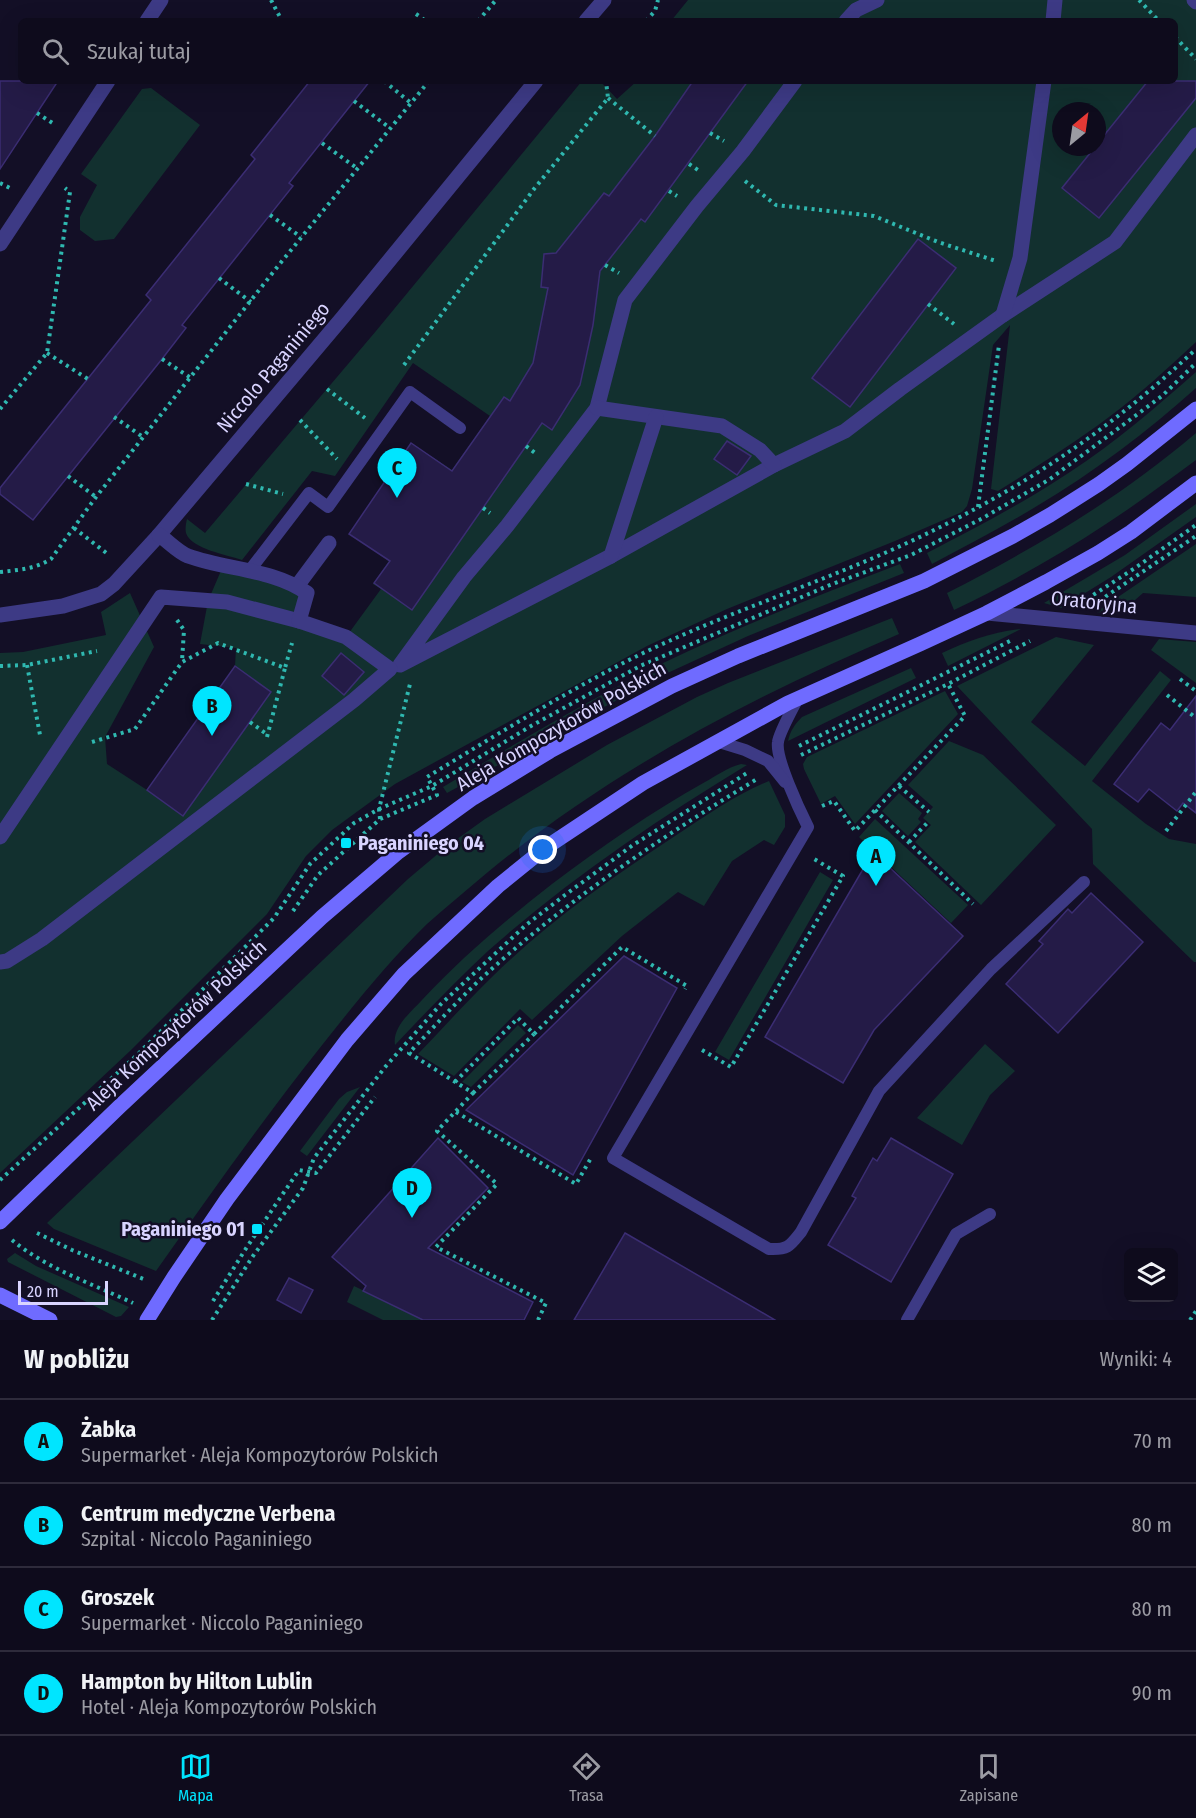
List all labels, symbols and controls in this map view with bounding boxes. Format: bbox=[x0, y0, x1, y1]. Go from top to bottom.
search box bbox=[18, 18, 1178, 84]
icon: search bbox=[39, 35, 72, 68]
text: Szukaj tutaj bbox=[87, 38, 191, 65]
north arrow bbox=[1052, 102, 1106, 156]
street label: Niccolo Paganiniego bbox=[211, 297, 335, 437]
pin: C bbox=[378, 448, 416, 498]
street label: Oratoryjna bbox=[1050, 586, 1138, 618]
street label: Aleja Kompozytorów Polskich bbox=[452, 656, 670, 796]
pin: B bbox=[192, 686, 232, 736]
place label: Paganiniego 04 bbox=[358, 831, 484, 855]
your location bbox=[528, 835, 557, 864]
marker: Paganiniego 04 bbox=[339, 836, 353, 850]
pin: A bbox=[856, 836, 896, 886]
street label: Aleja Kompozytorów Polskich bbox=[81, 935, 271, 1115]
pin: D bbox=[392, 1168, 432, 1218]
place label: Paganiniego 01 bbox=[121, 1217, 245, 1241]
marker: Paganiniego 01 bbox=[250, 1222, 264, 1236]
map controls bbox=[1124, 1248, 1178, 1302]
button: layers bbox=[1124, 1248, 1178, 1302]
scale bar bbox=[18, 1278, 108, 1306]
text: 20 m bbox=[27, 1282, 58, 1301]
text: W pobliżu bbox=[24, 1344, 130, 1375]
text: Wyniki: 4 bbox=[1100, 1347, 1172, 1371]
text: Żabka bbox=[81, 1416, 136, 1443]
text: A bbox=[38, 1429, 49, 1453]
text: 70 m bbox=[1134, 1429, 1172, 1453]
text: Supermarket · Aleja Kompozytorów Polskich bbox=[81, 1443, 439, 1467]
text: Centrum medyczne Verbena bbox=[81, 1500, 335, 1527]
text: B bbox=[38, 1513, 49, 1537]
text: 80 m bbox=[1132, 1513, 1172, 1537]
text: Szpital · Niccolo Paganiniego bbox=[81, 1527, 312, 1551]
text: Groszek bbox=[81, 1584, 154, 1611]
text: C bbox=[38, 1597, 49, 1621]
text: 80 m bbox=[1132, 1597, 1172, 1621]
text: Supermarket · Niccolo Paganiniego bbox=[81, 1611, 363, 1635]
text: Hampton by Hilton Lublin bbox=[81, 1668, 313, 1695]
text: D bbox=[38, 1681, 49, 1705]
text: 90 m bbox=[1132, 1681, 1172, 1705]
text: Hotel · Aleja Kompozytorów Polskich bbox=[81, 1695, 377, 1719]
tab: Mapa bbox=[178, 1750, 213, 1805]
tab: Trasa bbox=[569, 1750, 604, 1805]
tab: Zapisane bbox=[959, 1750, 1018, 1805]

